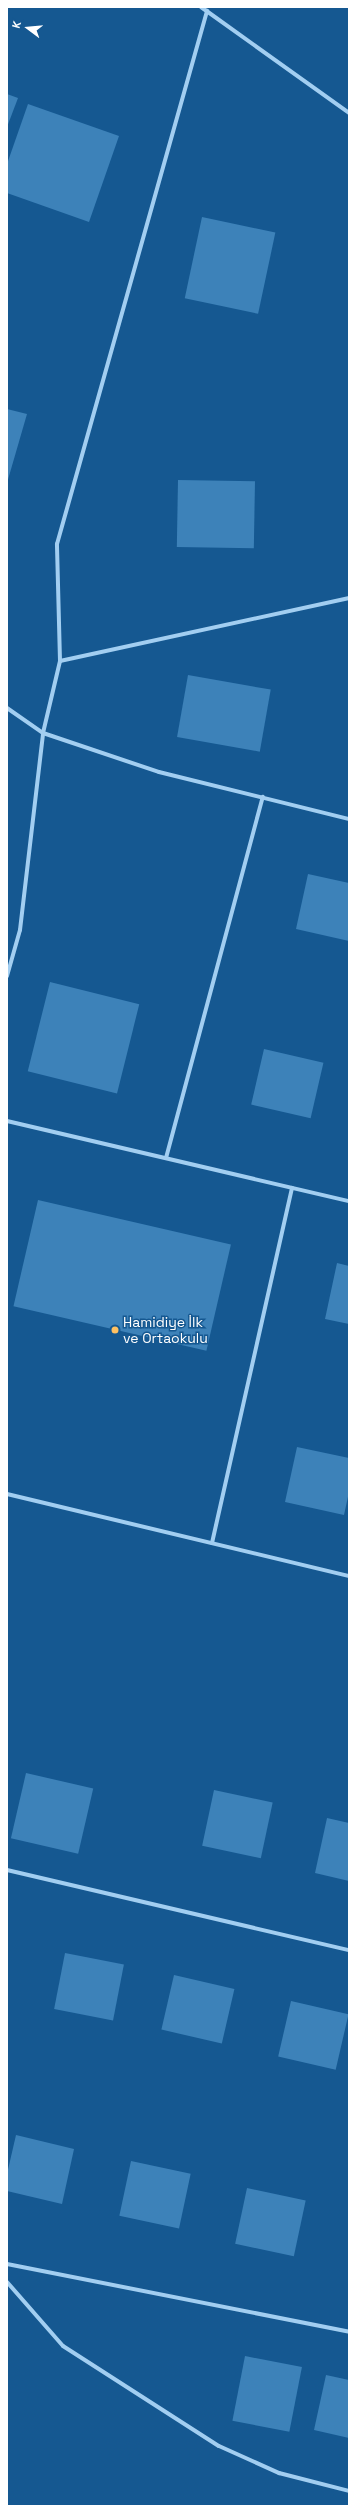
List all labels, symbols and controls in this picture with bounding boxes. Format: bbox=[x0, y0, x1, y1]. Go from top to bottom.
north arrow bbox=[8, 8, 48, 48]
text: K bbox=[9, 19, 24, 30]
place label: Hamidiye İlk ve Ortaokulu bbox=[123, 1314, 208, 1346]
marker: Hamidiye İlk ve Ortaokulu bbox=[110, 1325, 120, 1335]

